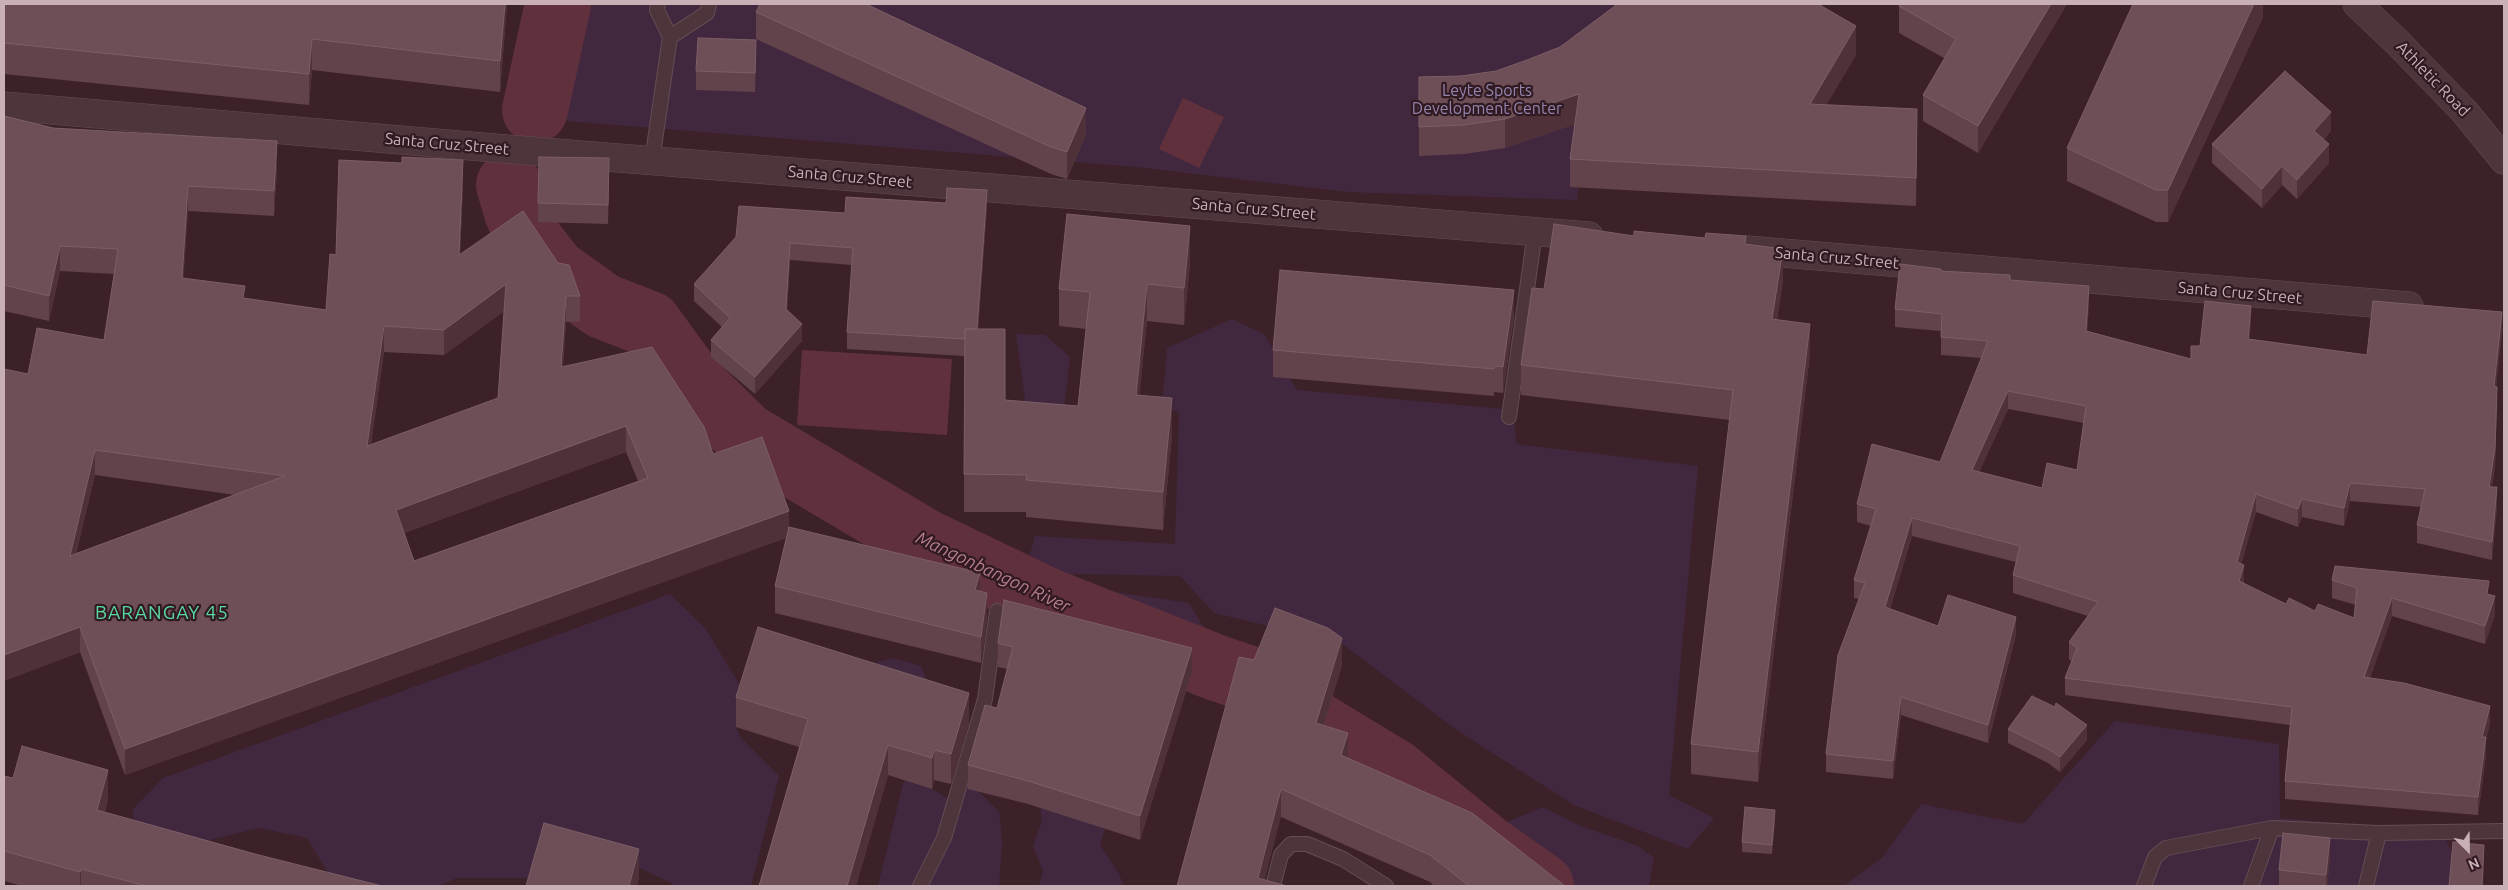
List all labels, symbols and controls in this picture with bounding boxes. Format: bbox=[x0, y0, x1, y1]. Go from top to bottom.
street label: Athletic Road bbox=[2392, 37, 2474, 121]
park label: Leyte Sports Development Center bbox=[1412, 81, 1562, 119]
street label: Santa Cruz Street bbox=[384, 129, 510, 159]
street label: Santa Cruz Street bbox=[787, 162, 913, 192]
street label: Santa Cruz Street bbox=[1191, 194, 1317, 224]
street label: Santa Cruz Street bbox=[1774, 243, 1900, 273]
street label: Santa Cruz Street bbox=[2177, 278, 2303, 308]
water label: Mangonbangon River bbox=[912, 527, 1074, 617]
district label: BARANGAY 45 bbox=[94, 602, 230, 624]
north arrow bbox=[2443, 825, 2493, 875]
text: N bbox=[2466, 854, 2482, 873]

